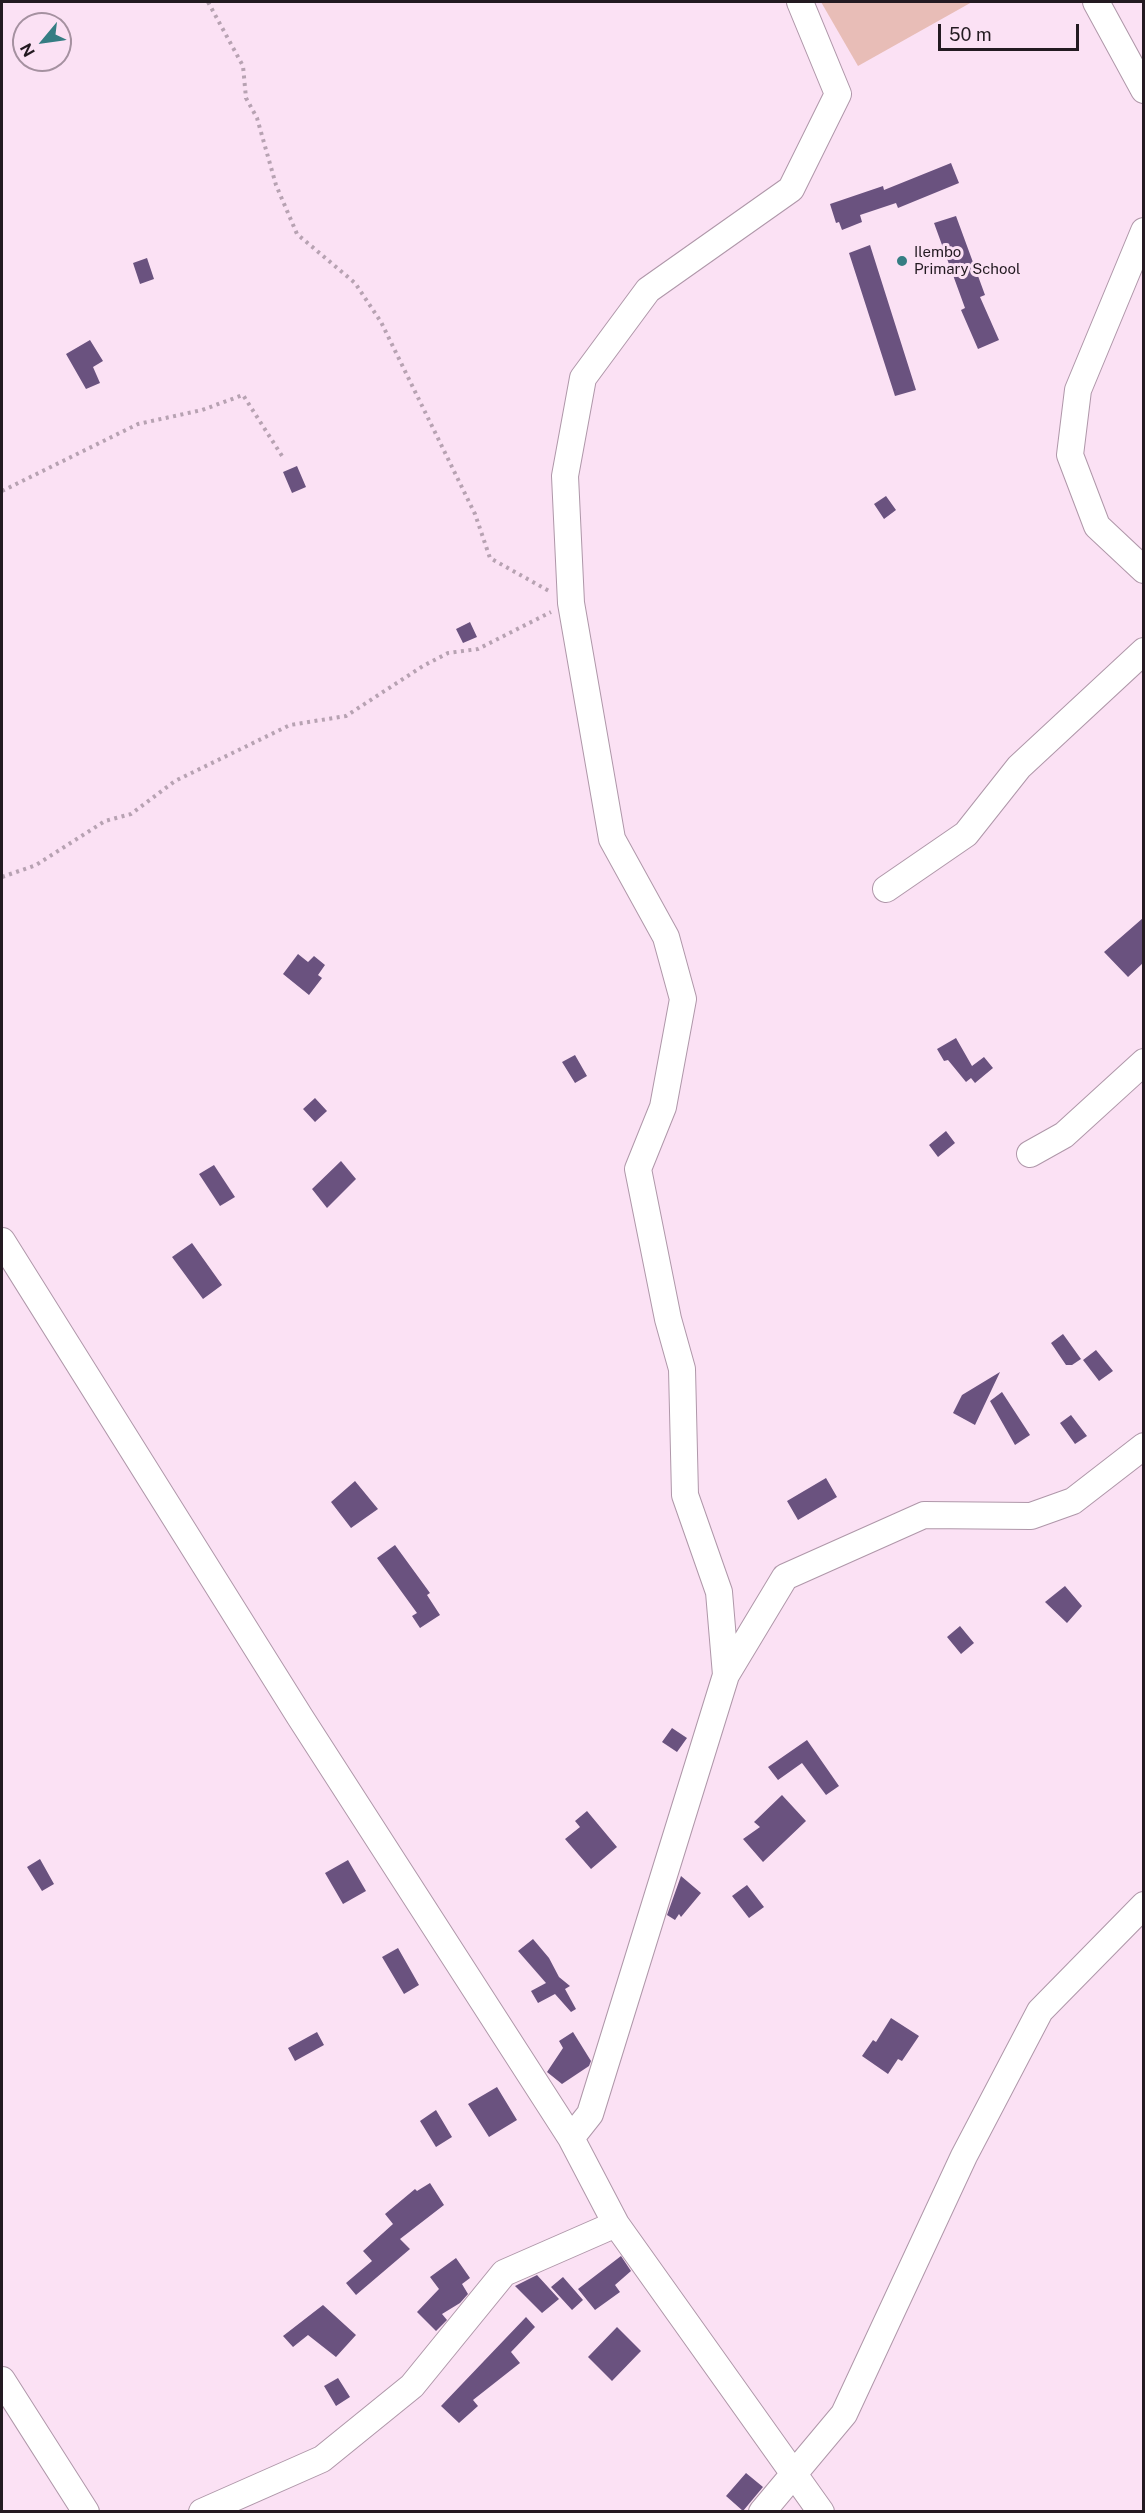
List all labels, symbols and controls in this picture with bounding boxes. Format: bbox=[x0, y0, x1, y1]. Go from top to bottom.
north arrow bbox=[12, 12, 72, 72]
scale bar bbox=[941, 12, 1082, 50]
text: 50 m bbox=[949, 24, 992, 45]
text: N bbox=[16, 40, 39, 60]
place label: Ilembo Primary School bbox=[914, 243, 1020, 278]
marker: Ilembo Primary School bbox=[895, 254, 909, 268]

